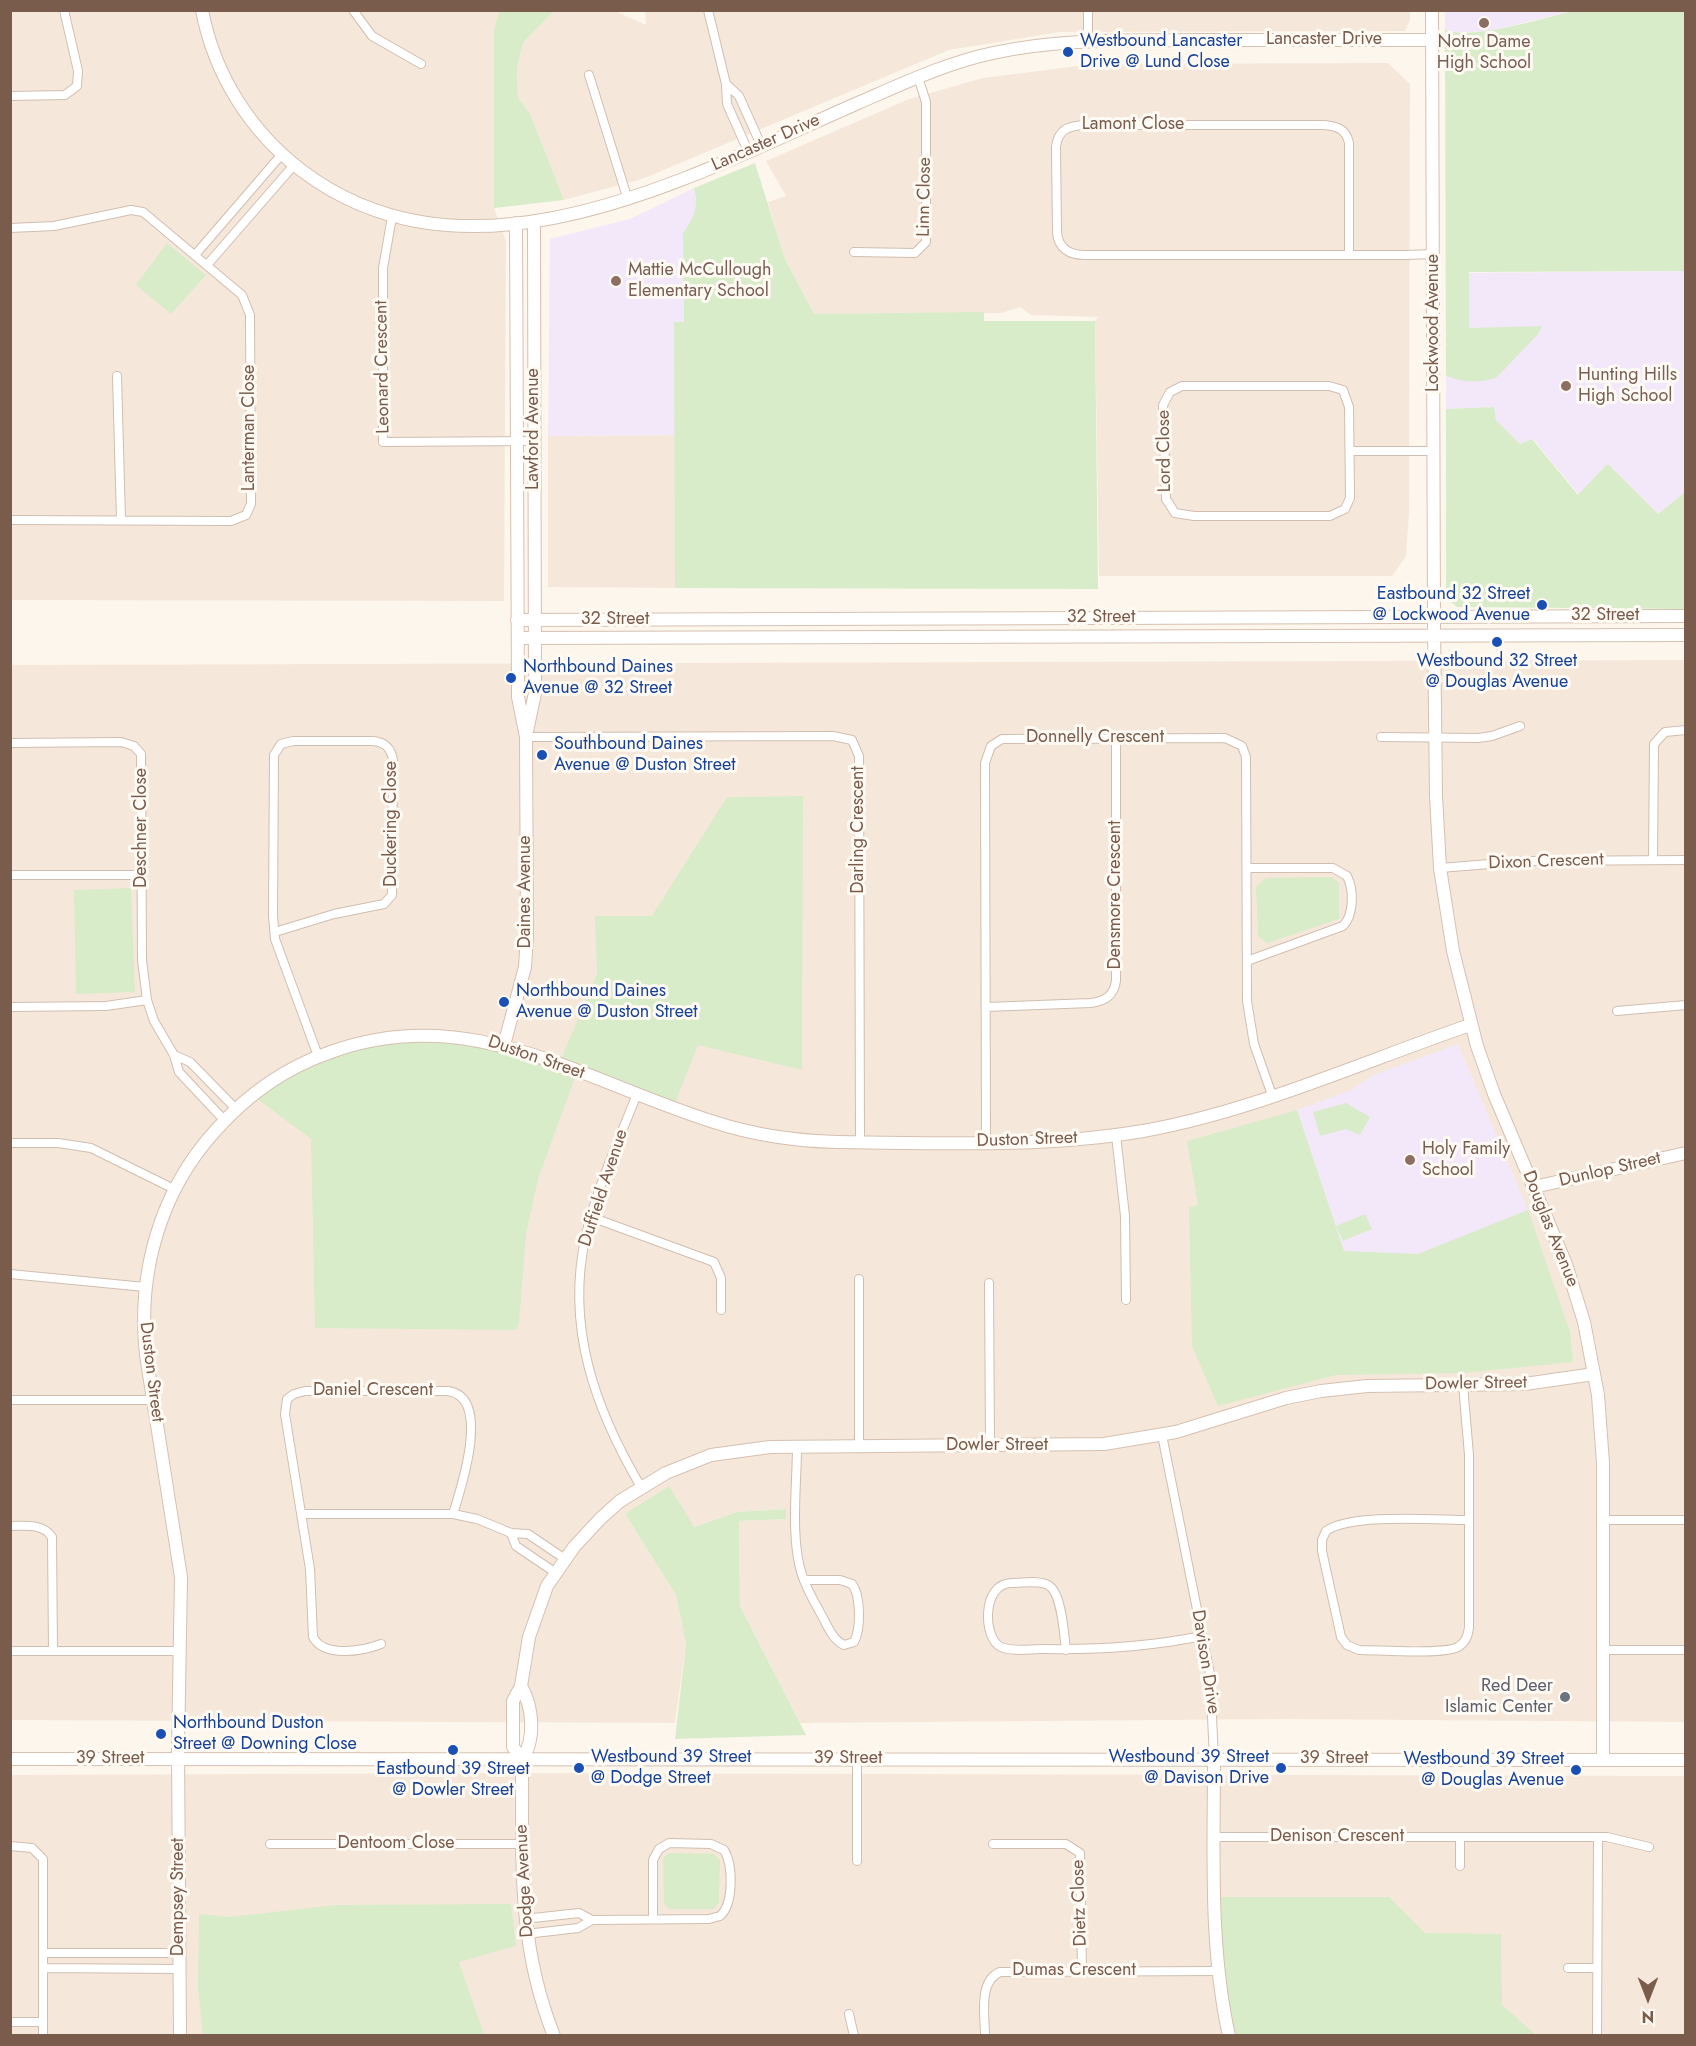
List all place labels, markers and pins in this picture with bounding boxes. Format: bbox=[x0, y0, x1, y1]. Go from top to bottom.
marker: Notre Dame High School bbox=[1477, 16, 1491, 30]
place label: Westbound Lancaster Drive @ Lund Close bbox=[1080, 31, 1242, 74]
place label: Notre Dame High School bbox=[1437, 32, 1531, 74]
marker: Westbound Lancaster Drive @ Lund Close bbox=[1061, 45, 1075, 59]
place label: Mattie McCullough Elementary School bbox=[628, 260, 771, 302]
marker: Mattie McCullough Elementary School bbox=[609, 274, 623, 288]
place label: Hunting Hills High School bbox=[1578, 365, 1677, 407]
marker: Hunting Hills High School bbox=[1559, 379, 1573, 393]
place label: Eastbound 32 Street @ Lockwood Avenue bbox=[1373, 584, 1530, 626]
marker: Eastbound 32 Street @ Lockwood Avenue bbox=[1535, 598, 1549, 612]
marker: Westbound 32 Street @ Douglas Avenue bbox=[1490, 635, 1504, 649]
place label: Westbound 32 Street @ Douglas Avenue bbox=[1417, 651, 1577, 694]
place label: Northbound Daines Avenue @ 32 Street bbox=[523, 657, 673, 700]
marker: Northbound Daines Avenue @ 32 Street bbox=[504, 671, 518, 685]
place label: Southbound Daines Avenue @ Duston Street bbox=[554, 734, 736, 777]
marker: Southbound Daines Avenue @ Duston Street bbox=[535, 748, 549, 762]
place label: Northbound Daines Avenue @ Duston Street bbox=[516, 981, 698, 1024]
marker: Northbound Daines Avenue @ Duston Street bbox=[497, 995, 511, 1009]
place label: Holy Family School bbox=[1422, 1139, 1510, 1182]
marker: Holy Family School bbox=[1403, 1153, 1417, 1167]
place label: Red Deer Islamic Center bbox=[1445, 1676, 1553, 1718]
marker: Red Deer Islamic Center bbox=[1558, 1690, 1572, 1704]
place label: Northbound Duston Street @ Downing Close bbox=[173, 1713, 357, 1756]
marker: Northbound Duston Street @ Downing Close bbox=[154, 1727, 168, 1741]
marker: Eastbound 39 Street @ Dowler Street bbox=[446, 1743, 460, 1757]
place label: Westbound 39 Street @ Dodge Street bbox=[591, 1747, 751, 1790]
place label: Westbound 39 Street @ Davison Drive bbox=[1109, 1747, 1269, 1790]
place label: Westbound 39 Street @ Douglas Avenue bbox=[1404, 1749, 1564, 1792]
place label: Eastbound 39 Street @ Dowler Street bbox=[376, 1759, 530, 1802]
marker: Westbound 39 Street @ Dodge Street bbox=[572, 1761, 586, 1775]
marker: Westbound 39 Street @ Davison Drive bbox=[1274, 1761, 1288, 1775]
marker: Westbound 39 Street @ Douglas Avenue bbox=[1569, 1763, 1583, 1777]

